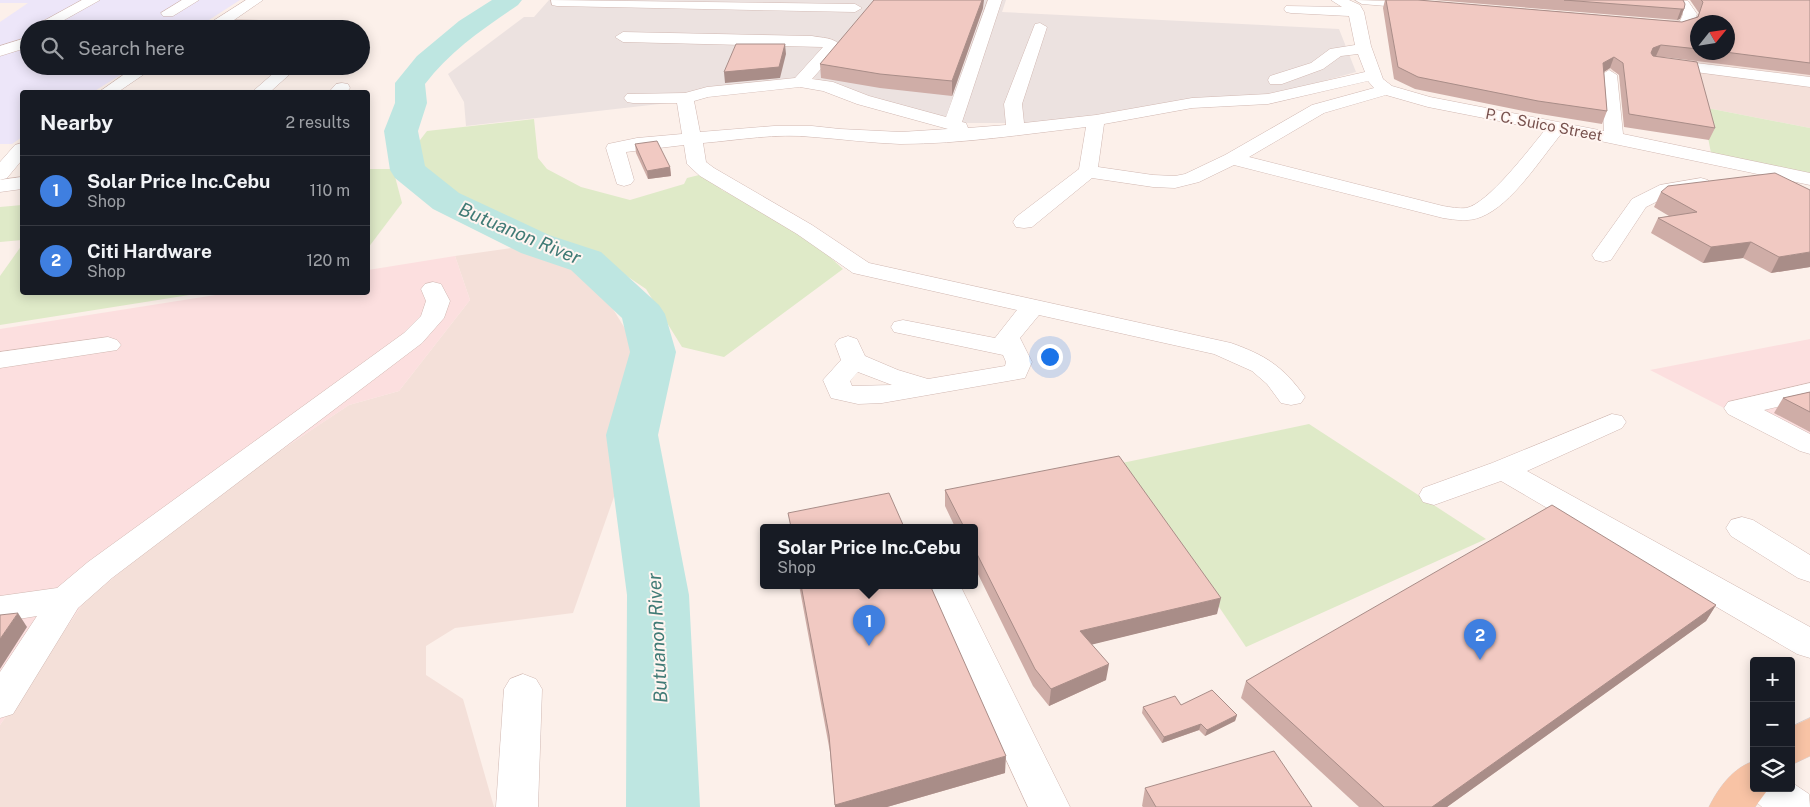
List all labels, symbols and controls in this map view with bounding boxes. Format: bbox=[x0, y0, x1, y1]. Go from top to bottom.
north arrow bbox=[1690, 15, 1735, 60]
search box bbox=[20, 20, 370, 75]
icon: search bbox=[38, 34, 66, 62]
text: Search here bbox=[78, 37, 185, 59]
street label: P. C. Suico Street bbox=[1484, 105, 1604, 144]
text: Nearby bbox=[40, 110, 113, 135]
text: 2 results bbox=[285, 113, 350, 132]
text: Solar Price Inc.Cebu bbox=[87, 170, 270, 192]
text: 1 bbox=[53, 181, 59, 200]
text: 110 m bbox=[309, 181, 350, 200]
text: Shop bbox=[87, 192, 126, 211]
water label: Butuanon River bbox=[456, 197, 585, 269]
text: Citi Hardware bbox=[87, 240, 212, 262]
text: 2 bbox=[51, 251, 61, 270]
text: 120 m bbox=[306, 251, 350, 270]
text: Shop bbox=[87, 262, 126, 281]
your location bbox=[1037, 344, 1063, 370]
popup bbox=[760, 524, 978, 589]
text: Solar Price Inc.Cebu bbox=[777, 536, 961, 558]
text: Shop bbox=[777, 558, 816, 577]
water label: Butuanon River bbox=[643, 572, 671, 704]
pin: 1 bbox=[853, 605, 885, 646]
pin: 2 bbox=[1464, 619, 1496, 660]
map controls bbox=[1750, 657, 1795, 792]
button: + bbox=[1750, 657, 1795, 702]
button: − bbox=[1750, 702, 1795, 747]
button: layers bbox=[1750, 747, 1795, 792]

